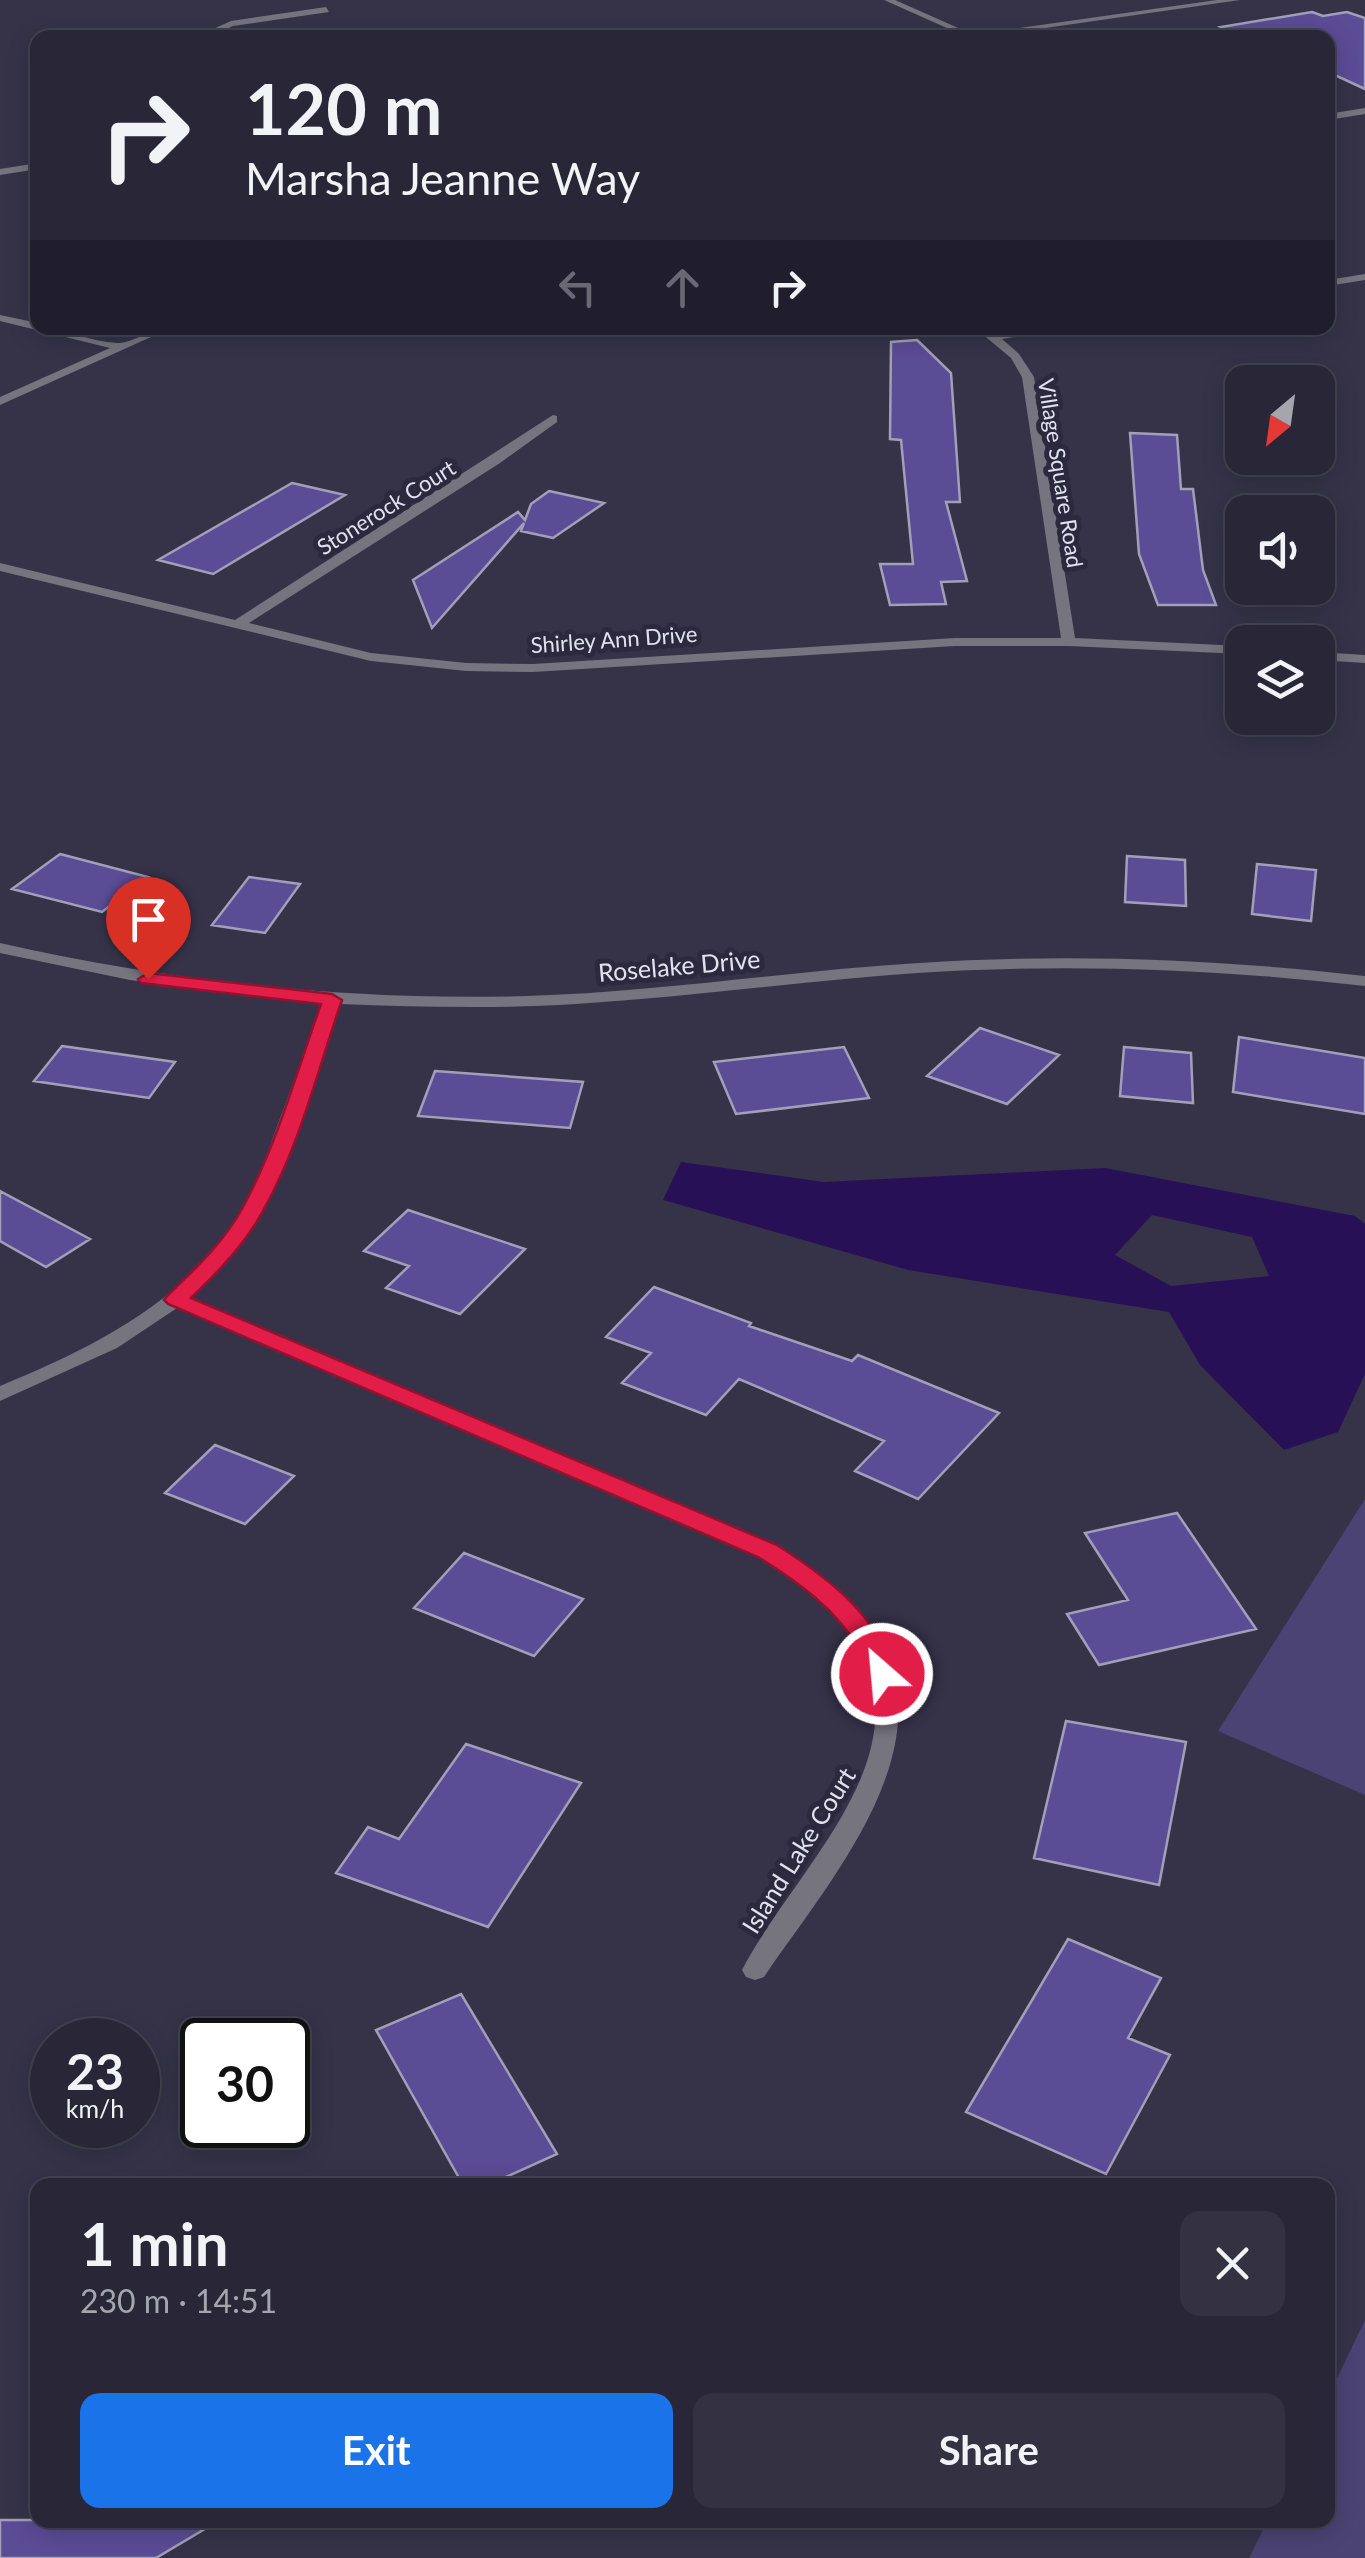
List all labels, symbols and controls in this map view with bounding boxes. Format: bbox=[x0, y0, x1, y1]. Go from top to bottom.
text: 120 m bbox=[245, 66, 442, 150]
icon: right bbox=[80, 70, 210, 200]
text: Marsha Jeanne Way bbox=[245, 151, 640, 205]
icon: left bbox=[550, 260, 605, 315]
icon: ahead bbox=[655, 260, 710, 315]
icon: right bbox=[760, 260, 815, 315]
north arrow bbox=[1225, 365, 1335, 475]
map controls bbox=[1225, 365, 1335, 735]
street label: Village Square Road bbox=[1033, 377, 1089, 569]
street label: Stonerock Court bbox=[312, 454, 460, 560]
button: sound bbox=[1225, 495, 1335, 605]
street label: Shirley Ann Drive bbox=[530, 620, 698, 658]
button: layers bbox=[1225, 625, 1335, 735]
pin bbox=[106, 877, 191, 980]
icon: arrive bbox=[121, 892, 176, 947]
street label: Roselake Drive bbox=[597, 943, 761, 987]
position arrow bbox=[830, 1622, 934, 1726]
street label: Island Lake Court bbox=[735, 1762, 861, 1938]
speed limit sign: 30 bbox=[180, 2018, 310, 2148]
text: 23 bbox=[66, 2041, 124, 2101]
text: km/h bbox=[66, 2093, 124, 2123]
text: 1 min bbox=[80, 2207, 229, 2279]
button: close bbox=[1180, 2211, 1285, 2316]
text: 230 m · 14:51 bbox=[80, 2281, 277, 2320]
button: Exit bbox=[80, 2393, 673, 2508]
button: Share bbox=[693, 2393, 1285, 2508]

